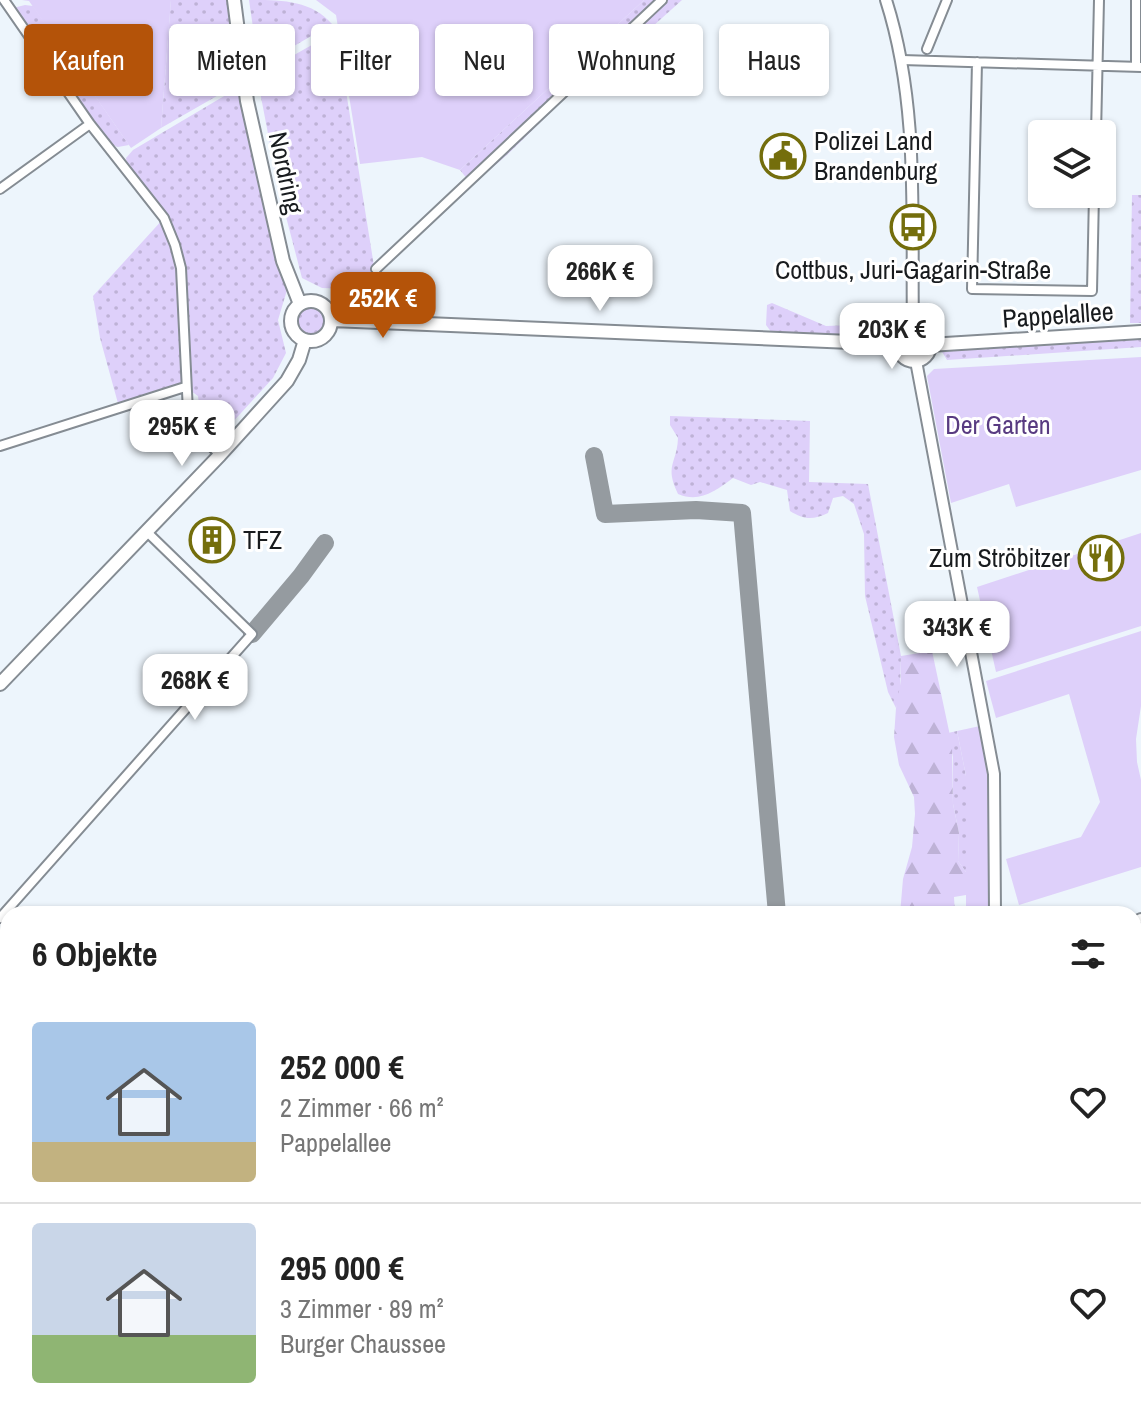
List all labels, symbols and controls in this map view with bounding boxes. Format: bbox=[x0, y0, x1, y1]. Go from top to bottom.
chip: Kaufen bbox=[24, 24, 153, 96]
chip: Mieten bbox=[169, 24, 295, 96]
chip: Filter bbox=[311, 24, 419, 96]
chip: Neu bbox=[435, 24, 533, 96]
chip: Wohnung bbox=[549, 24, 703, 96]
chip: Haus bbox=[719, 24, 829, 96]
map controls bbox=[1028, 120, 1116, 208]
button: layers bbox=[1028, 120, 1116, 208]
place label: Polizei Land Brandenburg bbox=[814, 123, 937, 188]
street label: Nordring bbox=[261, 129, 312, 217]
public building icon: Polizei Land Brandenburg bbox=[759, 132, 807, 180]
bus stop icon: Cottbus, Juri-Gagarin-Straße bbox=[889, 203, 937, 251]
pin: 266K € bbox=[535, 245, 665, 313]
place label: Cottbus, Juri-Gagarin-Straße bbox=[775, 252, 1051, 287]
text: 266K € bbox=[566, 253, 634, 288]
pin: 252K € bbox=[318, 272, 448, 340]
text: 252K € bbox=[349, 280, 417, 315]
street label: Pappelallee bbox=[1001, 293, 1115, 336]
pin: 203K € bbox=[827, 303, 957, 371]
text: 203K € bbox=[858, 311, 926, 346]
pin: 295K € bbox=[117, 400, 247, 468]
park label: Der Garten bbox=[945, 407, 1051, 442]
text: 295K € bbox=[148, 408, 216, 443]
building icon: TFZ bbox=[188, 516, 236, 564]
place label: TFZ bbox=[243, 522, 282, 557]
restaurant icon: Zum Ströbitzer bbox=[1077, 534, 1125, 582]
place label: Zum Ströbitzer bbox=[929, 540, 1070, 575]
pin: 343K € bbox=[892, 601, 1022, 669]
text: 343K € bbox=[923, 609, 991, 644]
pin: 268K € bbox=[130, 654, 260, 722]
text: 268K € bbox=[161, 662, 229, 697]
text: 6 Objekte bbox=[32, 931, 158, 977]
icon: filters bbox=[1066, 932, 1110, 976]
text: 252 000 € bbox=[280, 1044, 404, 1090]
icon: home bbox=[96, 1054, 192, 1150]
icon: heart bbox=[1066, 1080, 1110, 1124]
text: 2 Zimmer · 66 m² bbox=[280, 1090, 444, 1125]
text: Pappelallee bbox=[280, 1125, 391, 1160]
text: 295 000 € bbox=[280, 1245, 404, 1291]
icon: home bbox=[96, 1255, 192, 1351]
icon: heart bbox=[1066, 1281, 1110, 1325]
text: 3 Zimmer · 89 m² bbox=[280, 1291, 444, 1326]
text: Burger Chaussee bbox=[280, 1326, 446, 1361]

